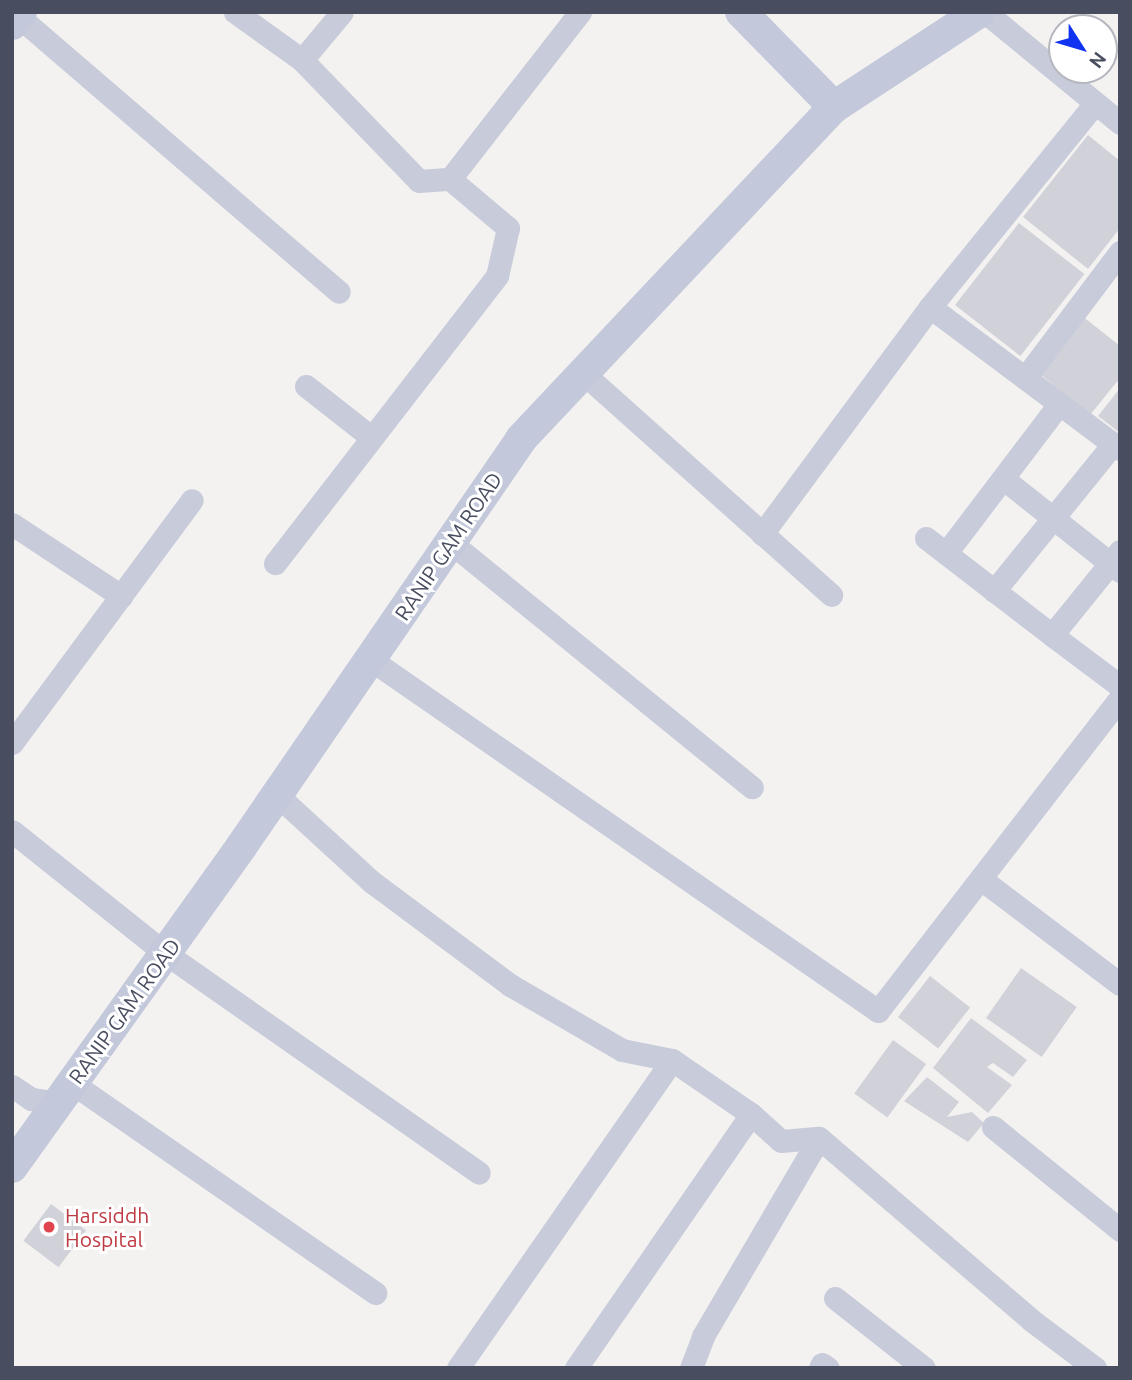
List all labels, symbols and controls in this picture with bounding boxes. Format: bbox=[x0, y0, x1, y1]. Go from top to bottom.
north arrow bbox=[1048, 14, 1118, 84]
text: N bbox=[1085, 48, 1111, 73]
street label: RANIP GAM ROAD bbox=[389, 467, 507, 625]
street label: RANIP GAM ROAD bbox=[63, 933, 185, 1089]
place label: Harsiddh Hospital bbox=[65, 1202, 149, 1252]
marker: Harsiddh Hospital bbox=[39, 1217, 59, 1237]

